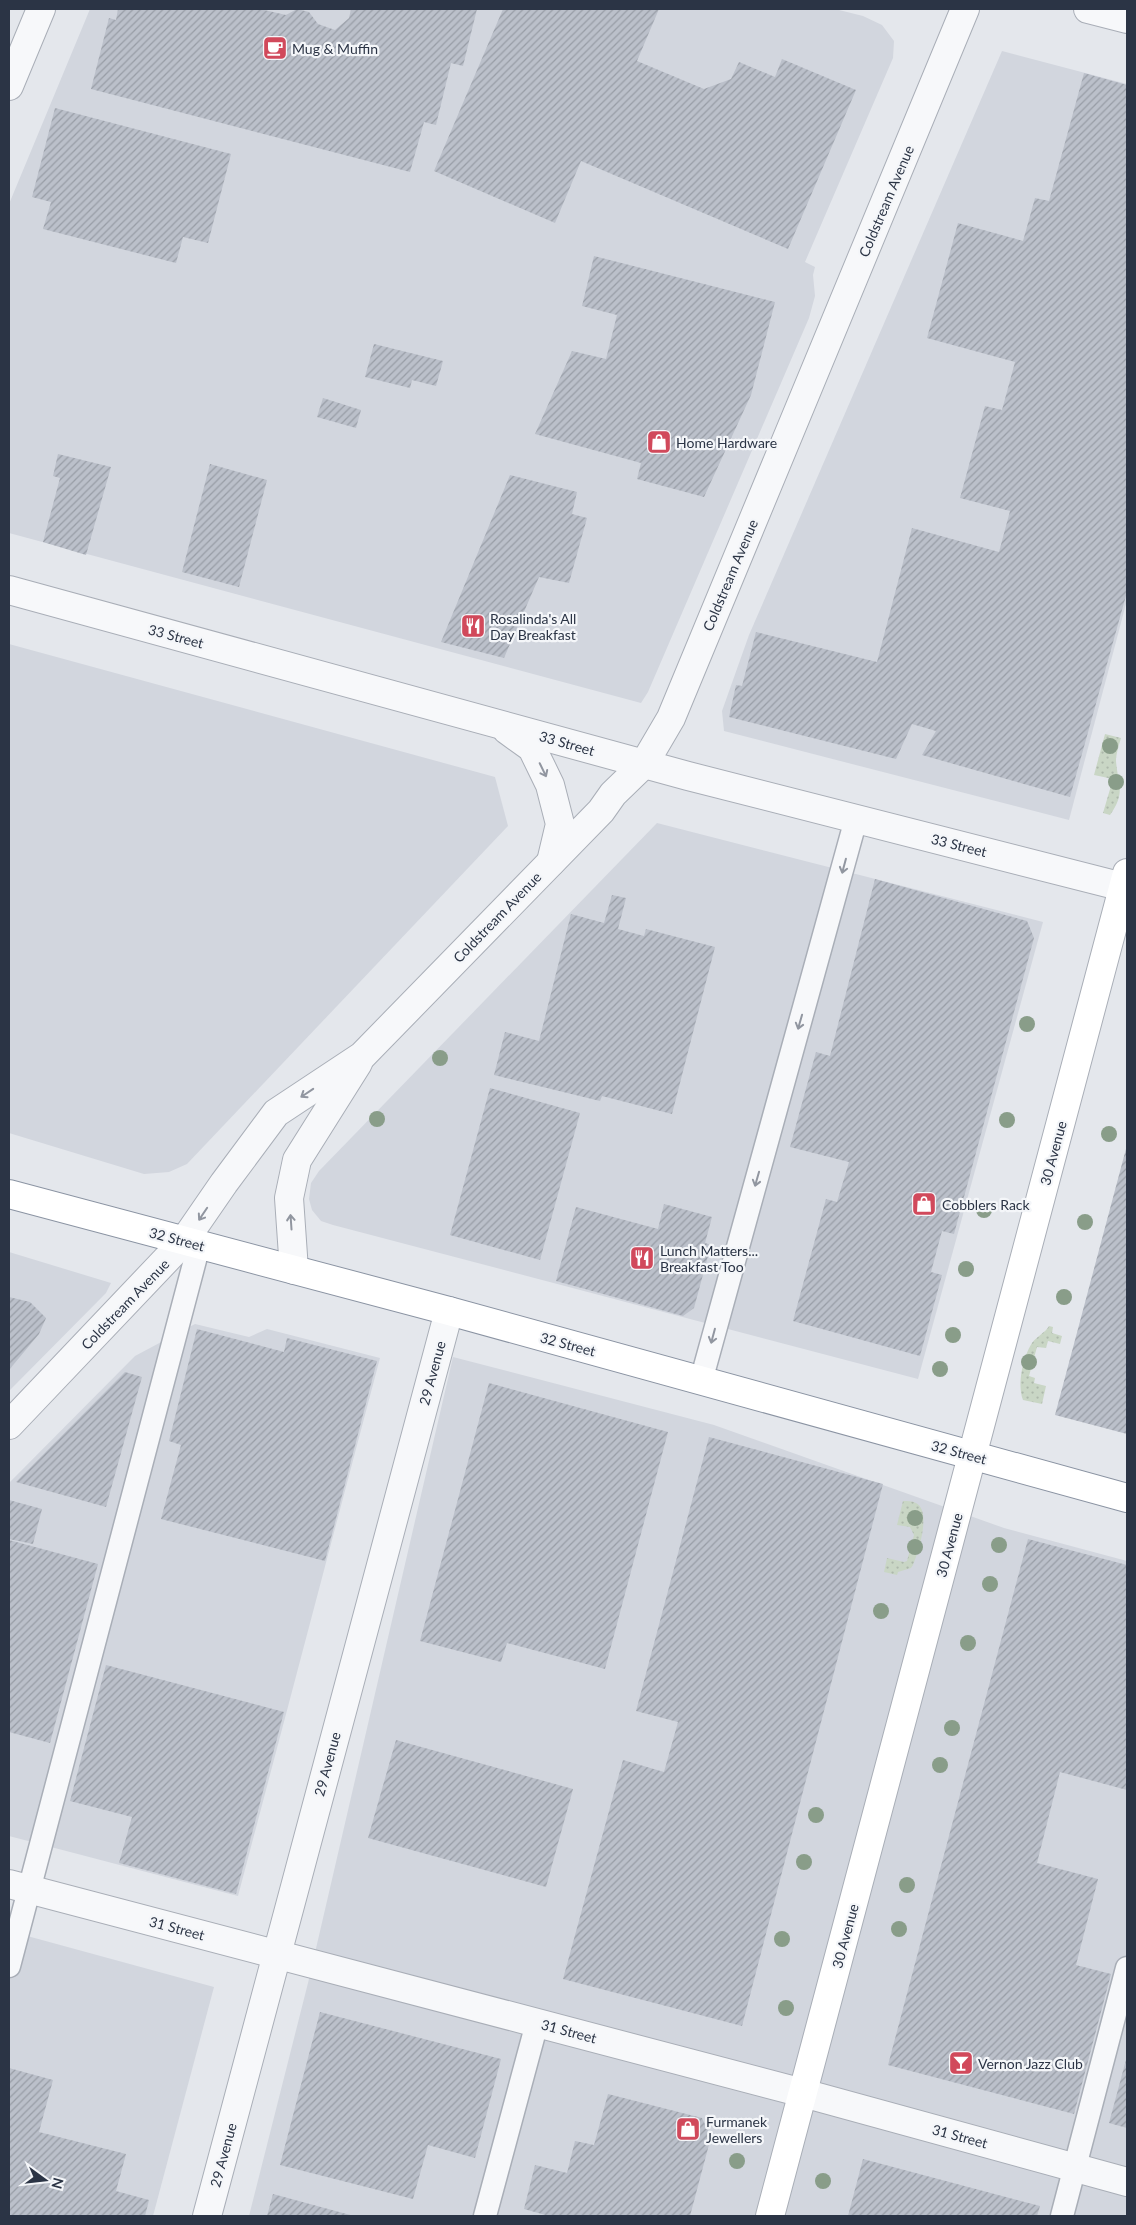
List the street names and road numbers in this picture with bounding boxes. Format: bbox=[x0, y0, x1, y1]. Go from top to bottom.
street label: Coldstream Avenue bbox=[855, 143, 917, 259]
street label: Coldstream Avenue bbox=[699, 517, 761, 633]
street label: 33 Street bbox=[146, 620, 206, 652]
street label: 33 Street bbox=[537, 727, 597, 759]
street label: 33 Street bbox=[929, 830, 989, 860]
street label: Coldstream Avenue bbox=[449, 868, 545, 966]
street label: 30 Avenue bbox=[1036, 1119, 1070, 1187]
street label: 32 Street bbox=[147, 1223, 207, 1255]
street label: Coldstream Avenue bbox=[77, 1255, 173, 1353]
street label: 32 Street bbox=[538, 1328, 598, 1360]
street label: 29 Avenue bbox=[415, 1339, 449, 1407]
street label: 32 Street bbox=[929, 1436, 989, 1468]
street label: 30 Avenue bbox=[932, 1511, 966, 1579]
street label: 29 Avenue bbox=[310, 1730, 344, 1798]
street label: 30 Avenue bbox=[828, 1902, 862, 1970]
street label: 31 Street bbox=[147, 1912, 207, 1944]
street label: 31 Street bbox=[539, 2015, 599, 2047]
street label: 31 Street bbox=[930, 2120, 990, 2152]
street label: 29 Avenue bbox=[206, 2121, 240, 2189]

